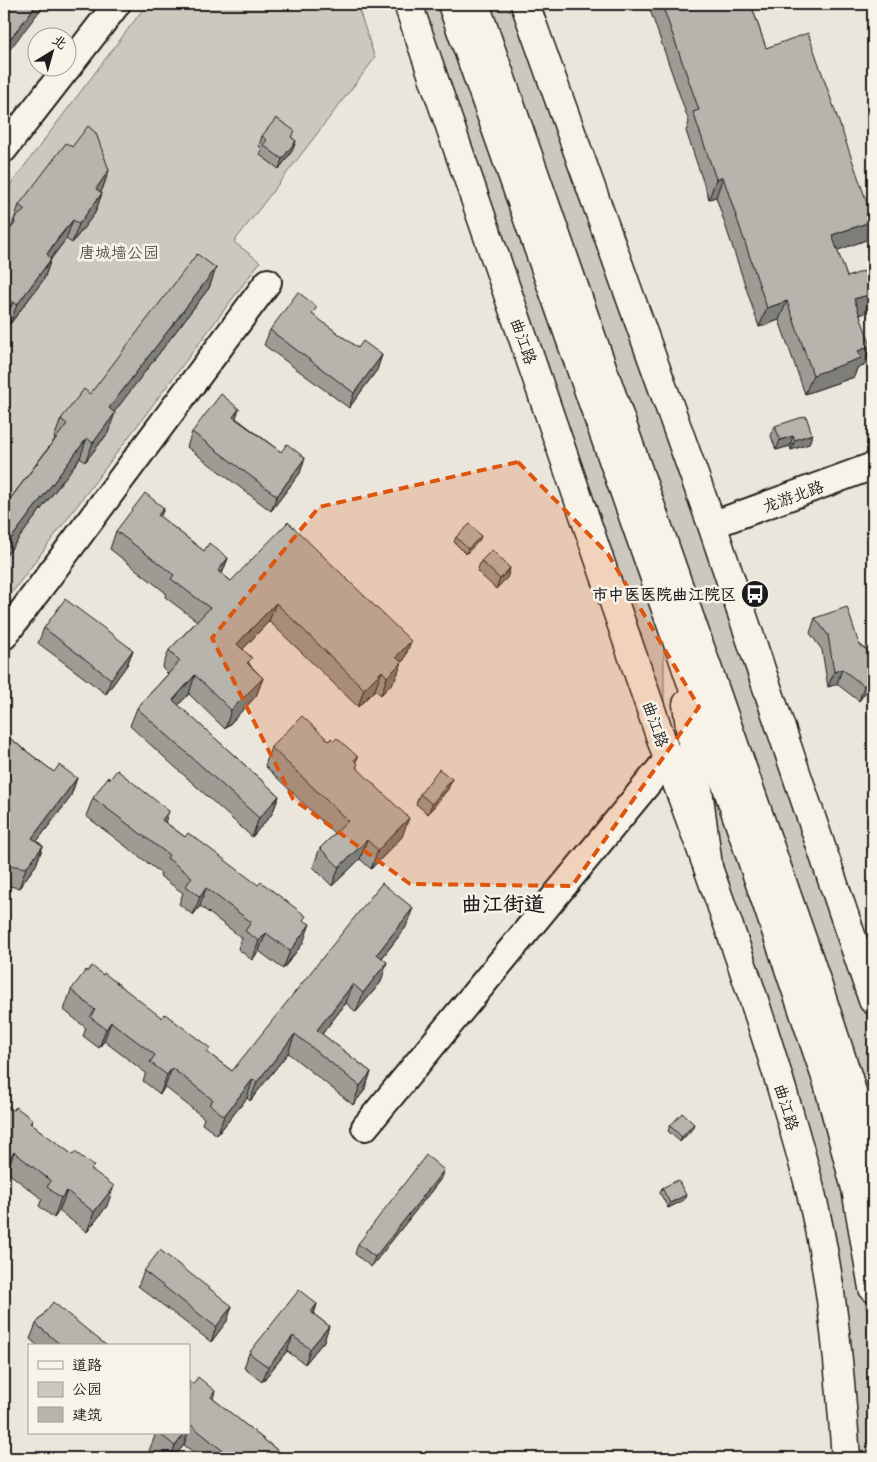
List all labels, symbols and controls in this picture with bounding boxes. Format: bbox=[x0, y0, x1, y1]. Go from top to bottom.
north arrow bbox=[28, 28, 78, 78]
text: 北 bbox=[49, 29, 71, 53]
park label: 唐城墙公园 bbox=[79, 241, 159, 263]
street label: 曲江路 bbox=[506, 315, 542, 367]
street label: 龙游北路 bbox=[759, 475, 827, 517]
bus stop icon: 市中医医院曲江院区 bbox=[740, 579, 770, 609]
place label: 市中医医院曲江院区 bbox=[592, 583, 736, 605]
street label: 曲江路 bbox=[638, 698, 674, 750]
district label: 曲江街道 bbox=[461, 889, 545, 918]
street label: 曲江路 bbox=[769, 1081, 805, 1133]
legend bbox=[28, 1344, 190, 1434]
text: 道路 bbox=[72, 1354, 102, 1375]
text: 公园 bbox=[72, 1378, 102, 1399]
text: 建筑 bbox=[72, 1404, 102, 1425]

